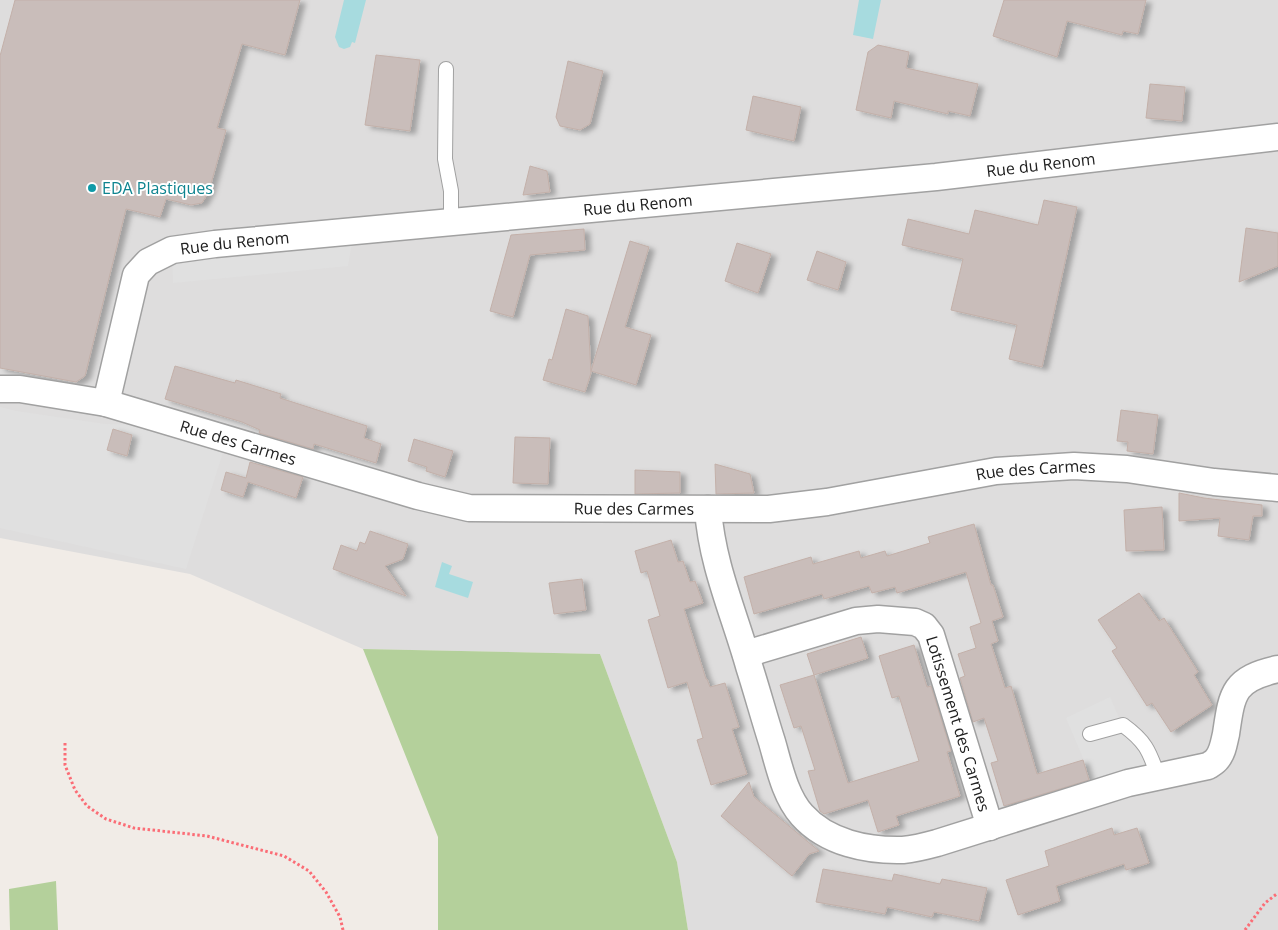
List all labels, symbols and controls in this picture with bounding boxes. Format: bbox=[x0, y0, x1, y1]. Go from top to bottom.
street label: Rue du Renom bbox=[985, 147, 1097, 182]
place label: EDA Plastiques bbox=[102, 177, 213, 199]
marker: EDA Plastiques bbox=[86, 182, 98, 194]
street label: Rue du Renom bbox=[582, 189, 693, 221]
street label: Rue du Renom bbox=[179, 226, 290, 260]
street label: Rue des Carmes bbox=[177, 415, 299, 470]
street label: Rue des Carmes bbox=[974, 455, 1096, 486]
street label: Rue des Carmes bbox=[574, 497, 694, 520]
street label: Lotissement des Carmes bbox=[921, 633, 996, 814]

